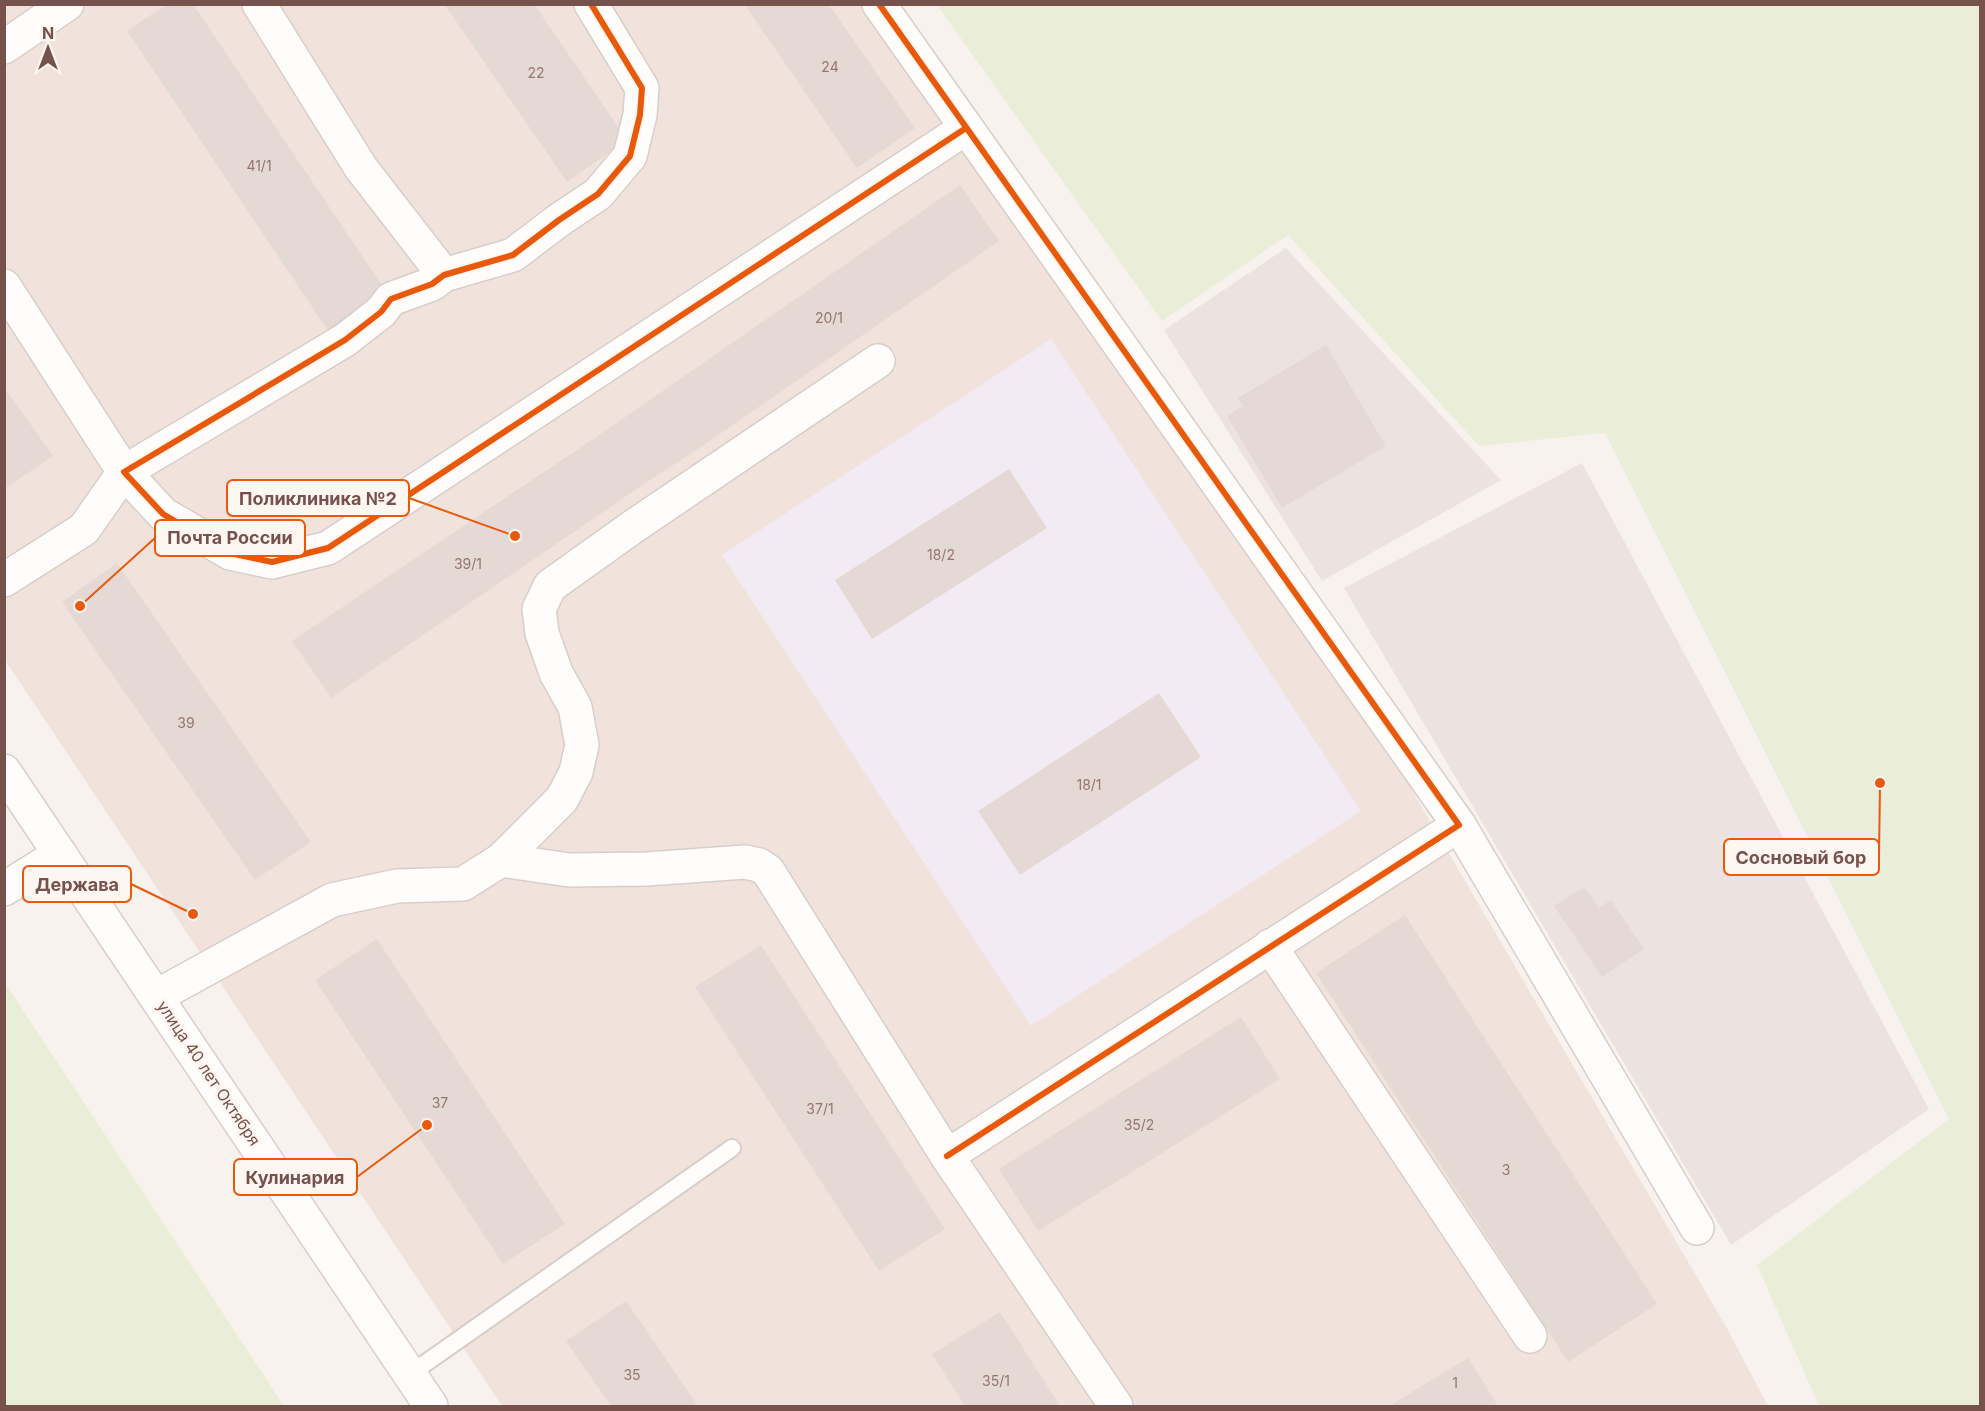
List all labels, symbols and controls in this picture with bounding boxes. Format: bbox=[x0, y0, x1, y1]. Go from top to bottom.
north arrow bbox=[18, 18, 78, 78]
text: N bbox=[42, 23, 54, 43]
house number: 24 bbox=[821, 58, 839, 75]
house number: 22 bbox=[527, 64, 545, 81]
house number: 41/1 bbox=[246, 157, 272, 174]
house number: 20/1 bbox=[815, 309, 843, 326]
callout: Поликлиника №2 bbox=[227, 480, 409, 516]
text: Поликлиника №2 bbox=[239, 488, 397, 509]
callout: Почта России bbox=[155, 520, 305, 556]
text: Почта России bbox=[167, 527, 293, 548]
house number: 18/2 bbox=[927, 546, 955, 563]
house number: 39/1 bbox=[454, 555, 482, 572]
house number: 39 bbox=[177, 714, 195, 731]
house number: 18/1 bbox=[1076, 776, 1102, 793]
callout: Сосновый бор bbox=[1724, 839, 1879, 875]
text: Сосновый бор bbox=[1736, 847, 1866, 868]
callout: Держава bbox=[23, 866, 131, 902]
text: Держава bbox=[35, 874, 119, 895]
street label: улица 40 лет Октября bbox=[153, 997, 265, 1149]
house number: 37 bbox=[432, 1094, 448, 1111]
house number: 37/1 bbox=[806, 1100, 834, 1117]
house number: 35/2 bbox=[1124, 1116, 1154, 1133]
callout: Кулинария bbox=[234, 1159, 357, 1195]
house number: 3 bbox=[1502, 1161, 1510, 1178]
text: Кулинария bbox=[246, 1167, 344, 1188]
house number: 35 bbox=[623, 1366, 641, 1383]
house number: 35/1 bbox=[982, 1372, 1010, 1389]
house number: 1 bbox=[1452, 1374, 1458, 1391]

